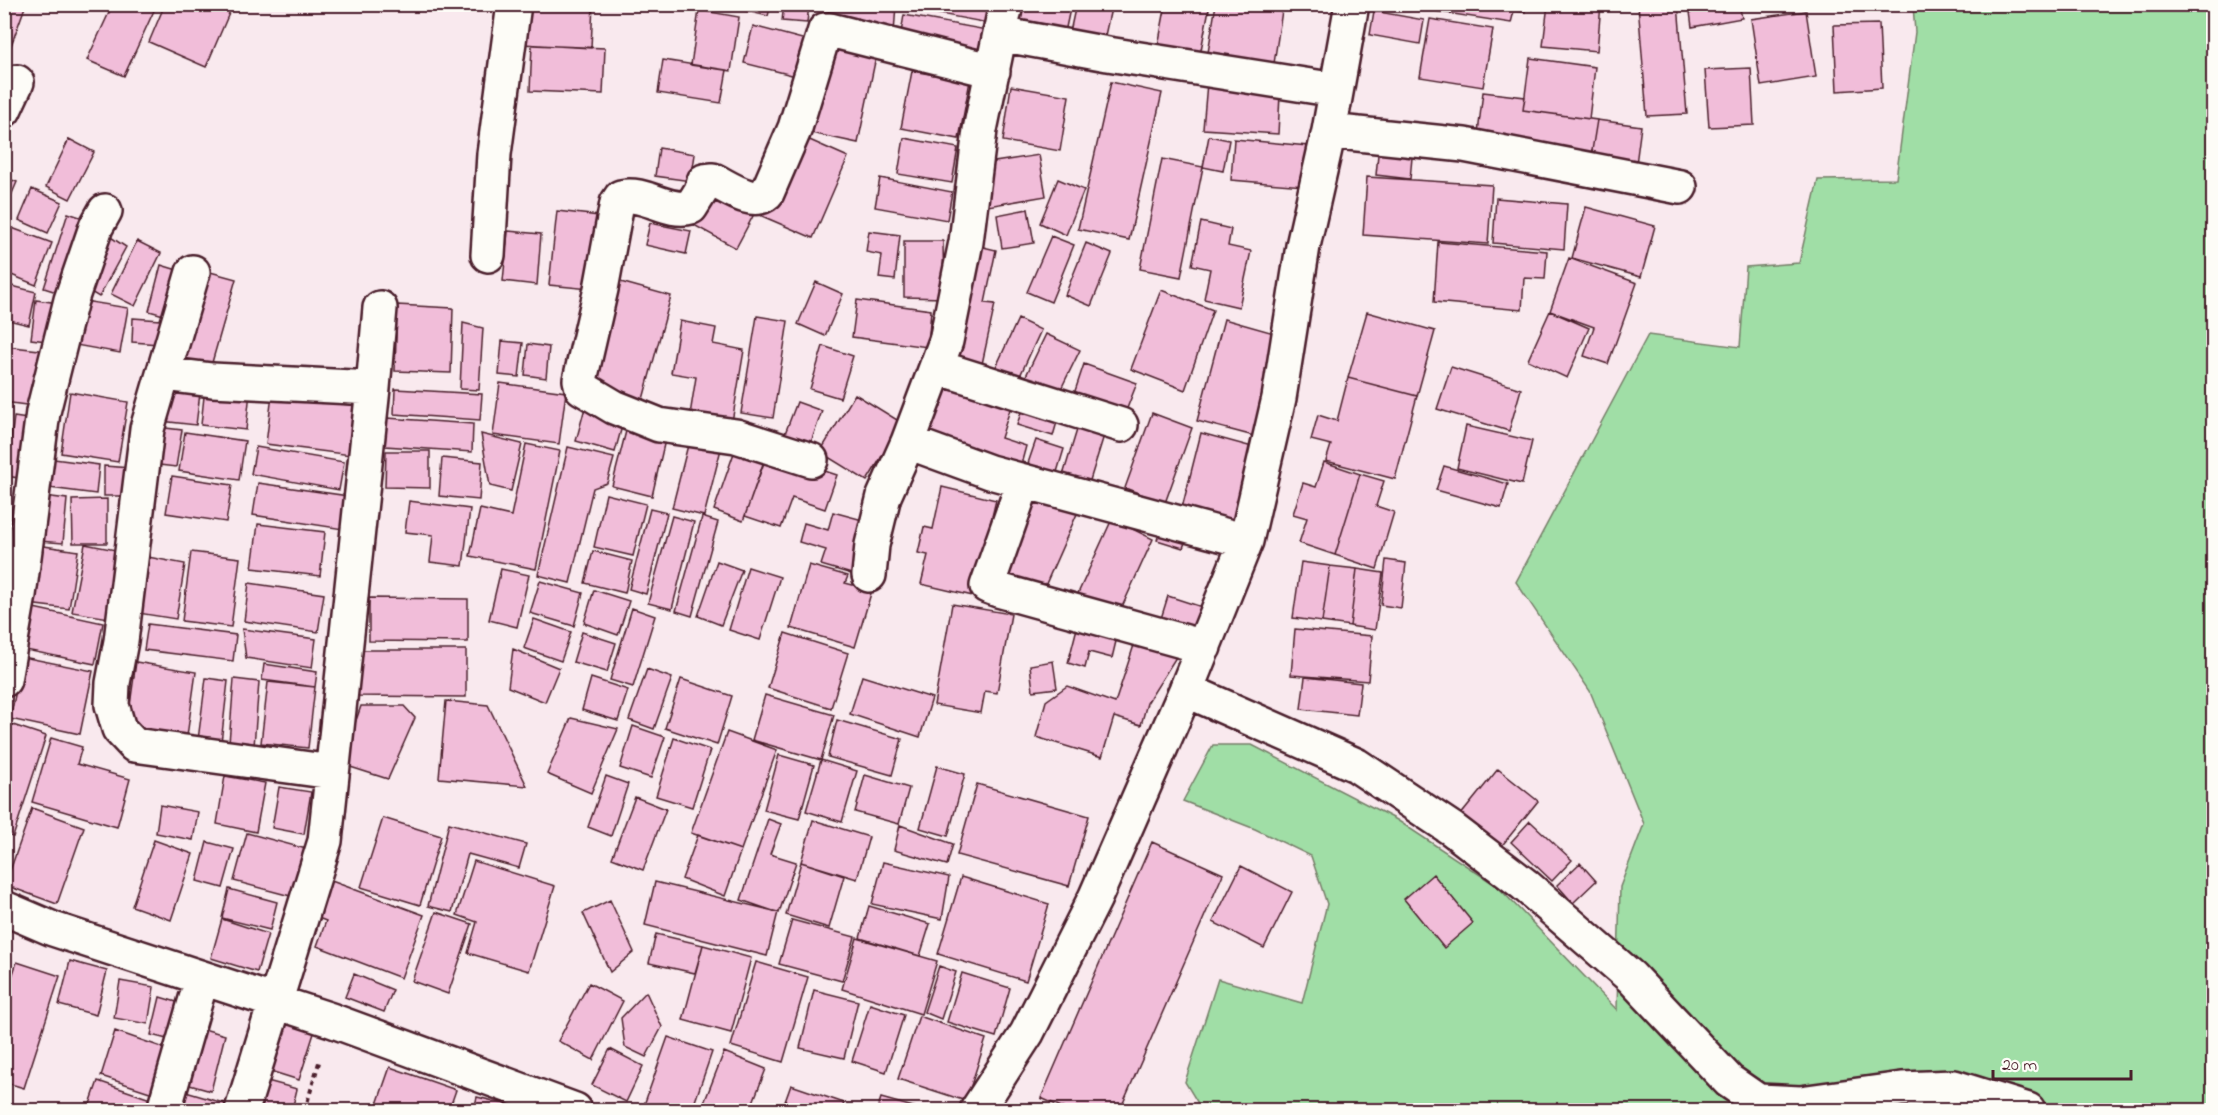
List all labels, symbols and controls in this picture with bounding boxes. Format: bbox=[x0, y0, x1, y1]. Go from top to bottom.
scale bar bbox=[1993, 1043, 2131, 1081]
text: 20 m bbox=[2002, 1053, 2037, 1079]

